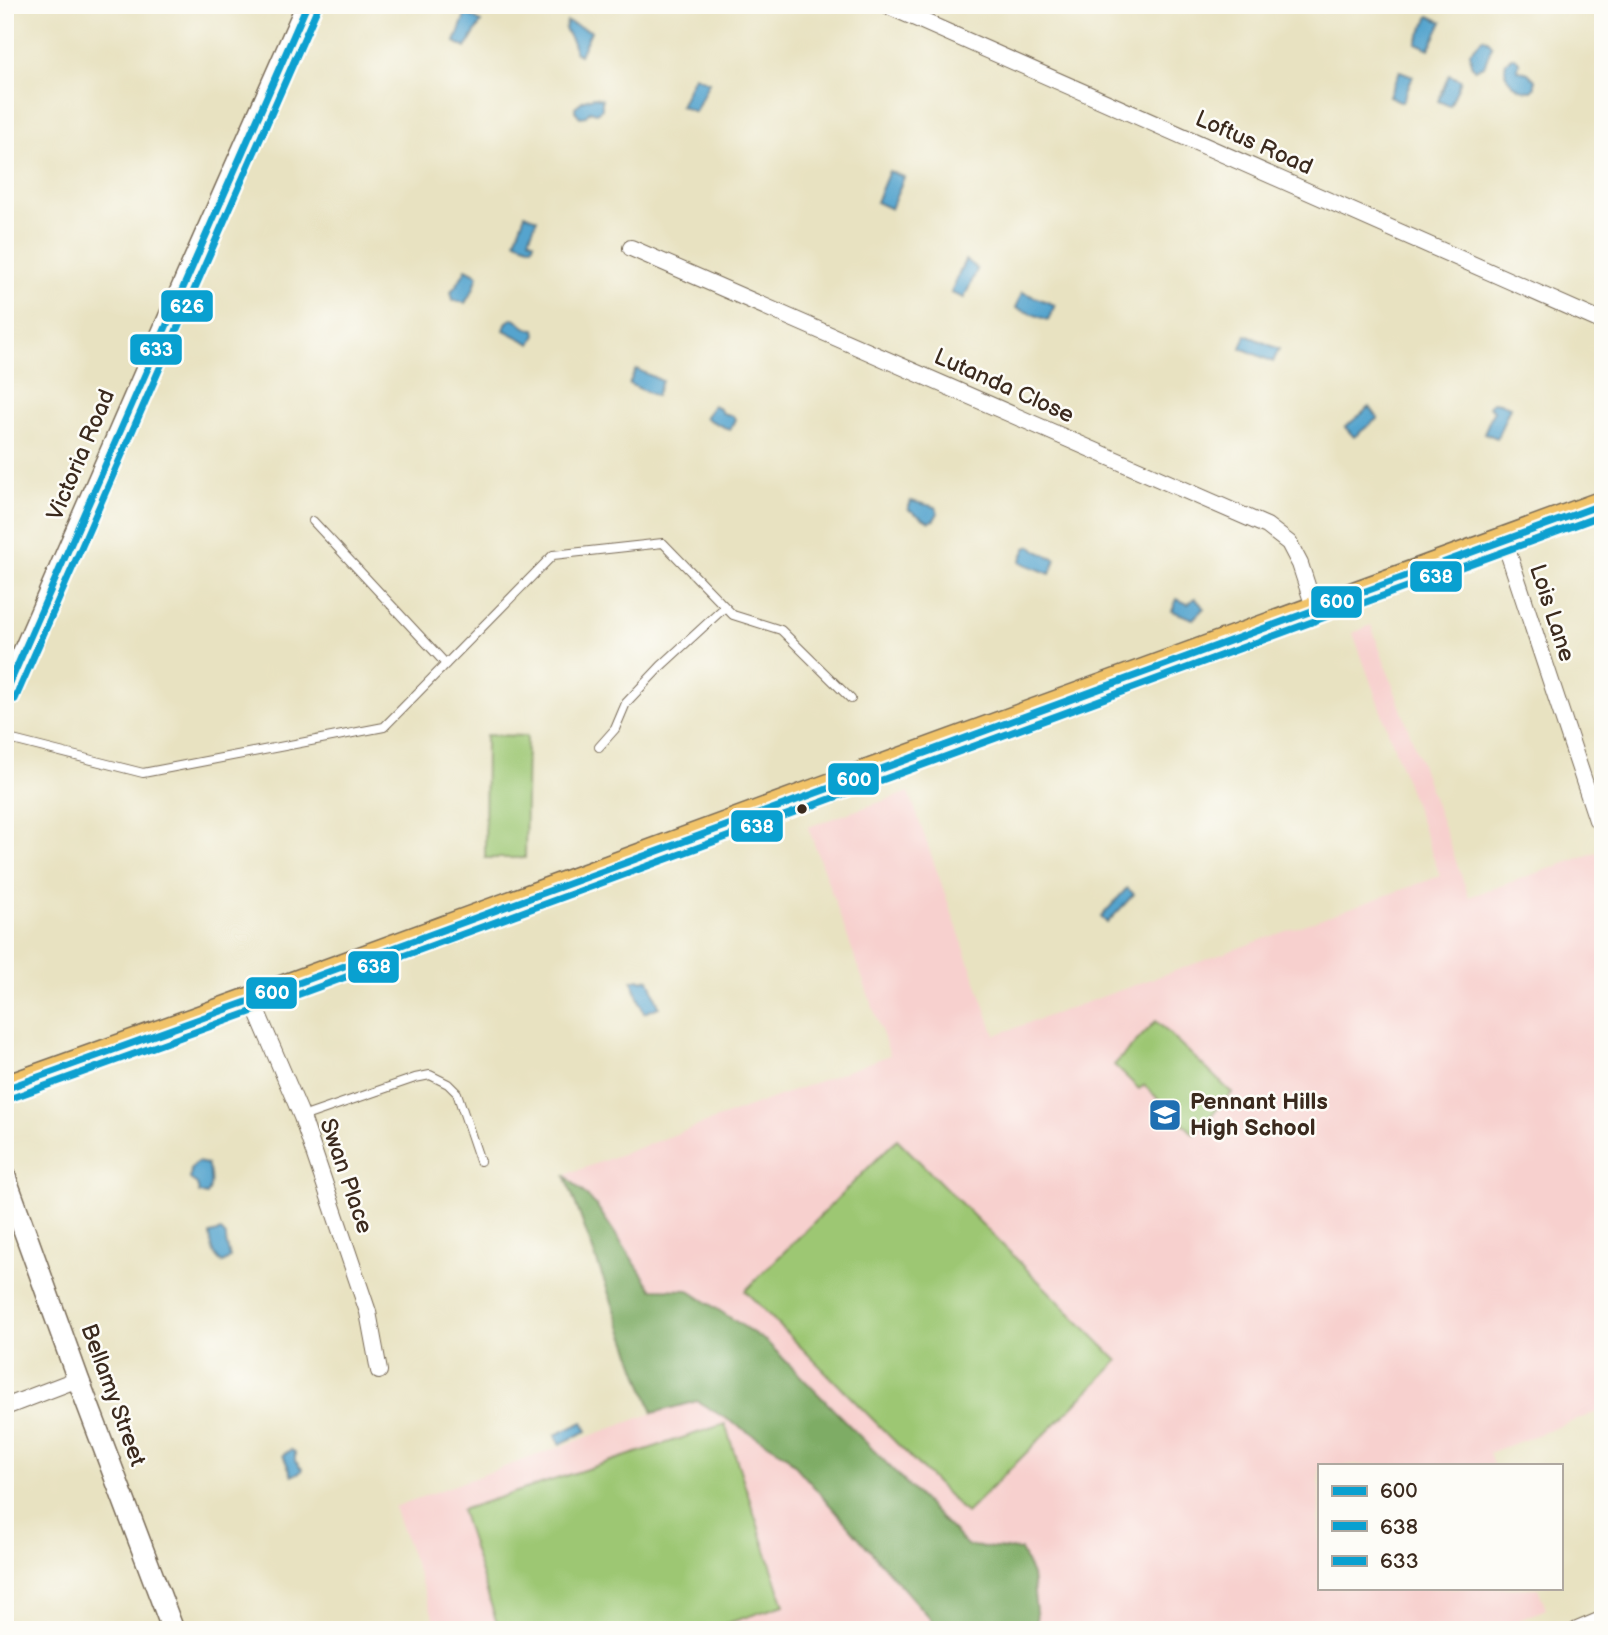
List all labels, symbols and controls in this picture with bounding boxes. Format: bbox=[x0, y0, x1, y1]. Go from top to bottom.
street label: Loftus Road bbox=[1191, 105, 1317, 181]
line badge: 626 bbox=[160, 289, 214, 323]
text: 626 bbox=[170, 296, 204, 319]
line badge: 633 bbox=[129, 333, 183, 366]
text: 633 bbox=[139, 339, 173, 362]
street label: Lutanda Close bbox=[930, 343, 1078, 429]
street label: Victoria Road bbox=[41, 385, 121, 525]
line badge: 638 bbox=[1409, 560, 1463, 593]
street label: Lois Lane bbox=[1523, 561, 1581, 665]
text: 638 bbox=[1419, 566, 1453, 589]
line badge: 600 bbox=[1310, 585, 1363, 619]
text: 600 bbox=[1319, 591, 1355, 614]
line badge: 600 bbox=[827, 762, 880, 796]
text: 600 bbox=[836, 769, 872, 792]
unlabelled marker bbox=[795, 802, 809, 816]
line badge: 638 bbox=[730, 809, 784, 843]
text: 638 bbox=[740, 816, 774, 839]
line badge: 638 bbox=[347, 950, 400, 984]
text: 638 bbox=[357, 956, 391, 979]
line badge: 600 bbox=[245, 976, 298, 1010]
text: 600 bbox=[254, 982, 290, 1005]
place label: Pennant Hills High School bbox=[1190, 1088, 1328, 1142]
school or university icon: Pennant Hills High School bbox=[1146, 1096, 1184, 1134]
street label: Swan Place bbox=[313, 1115, 379, 1237]
street label: Bellamy Street bbox=[74, 1320, 152, 1470]
legend bbox=[1318, 1464, 1562, 1590]
text: 600 bbox=[1380, 1479, 1418, 1504]
text: 638 bbox=[1380, 1515, 1418, 1540]
text: 633 bbox=[1380, 1549, 1419, 1574]

